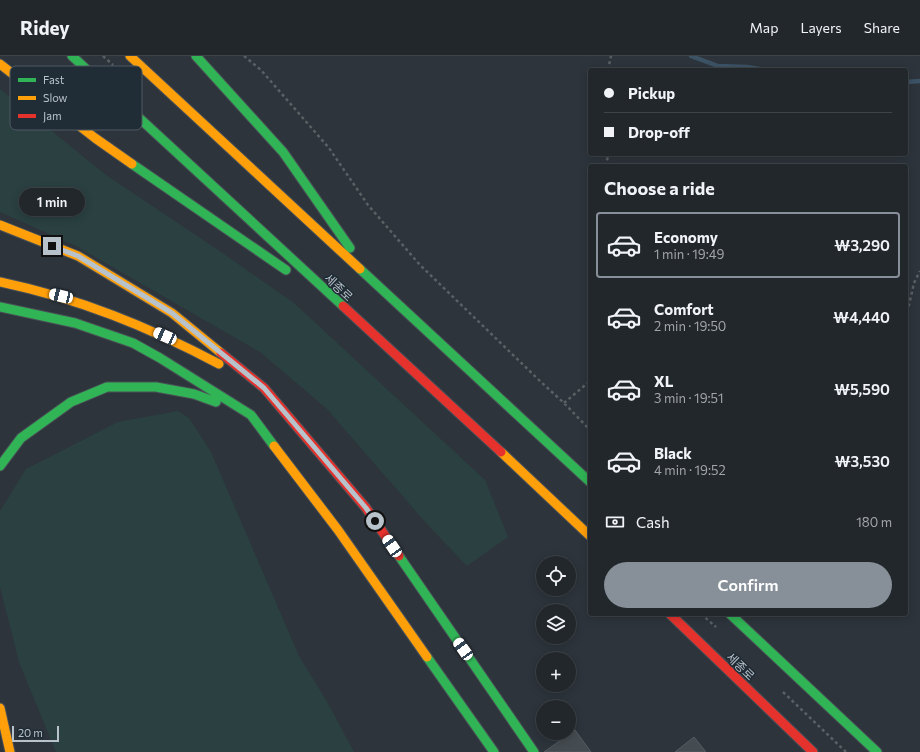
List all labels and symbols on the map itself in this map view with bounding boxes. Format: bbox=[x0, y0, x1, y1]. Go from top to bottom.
legend bbox=[10, 66, 142, 130]
text: Fast bbox=[43, 73, 65, 86]
text: Slow bbox=[43, 91, 68, 104]
text: Jam bbox=[43, 109, 62, 123]
callout: 1 min bbox=[19, 188, 85, 216]
route end bbox=[43, 237, 61, 255]
street label: 세종로 bbox=[322, 271, 356, 303]
car bbox=[48, 287, 74, 305]
car bbox=[152, 326, 178, 346]
route start bbox=[366, 512, 384, 530]
car bbox=[380, 533, 404, 559]
car bbox=[451, 636, 475, 662]
street label: 세종로 bbox=[724, 649, 758, 683]
scale bar bbox=[12, 724, 59, 743]

